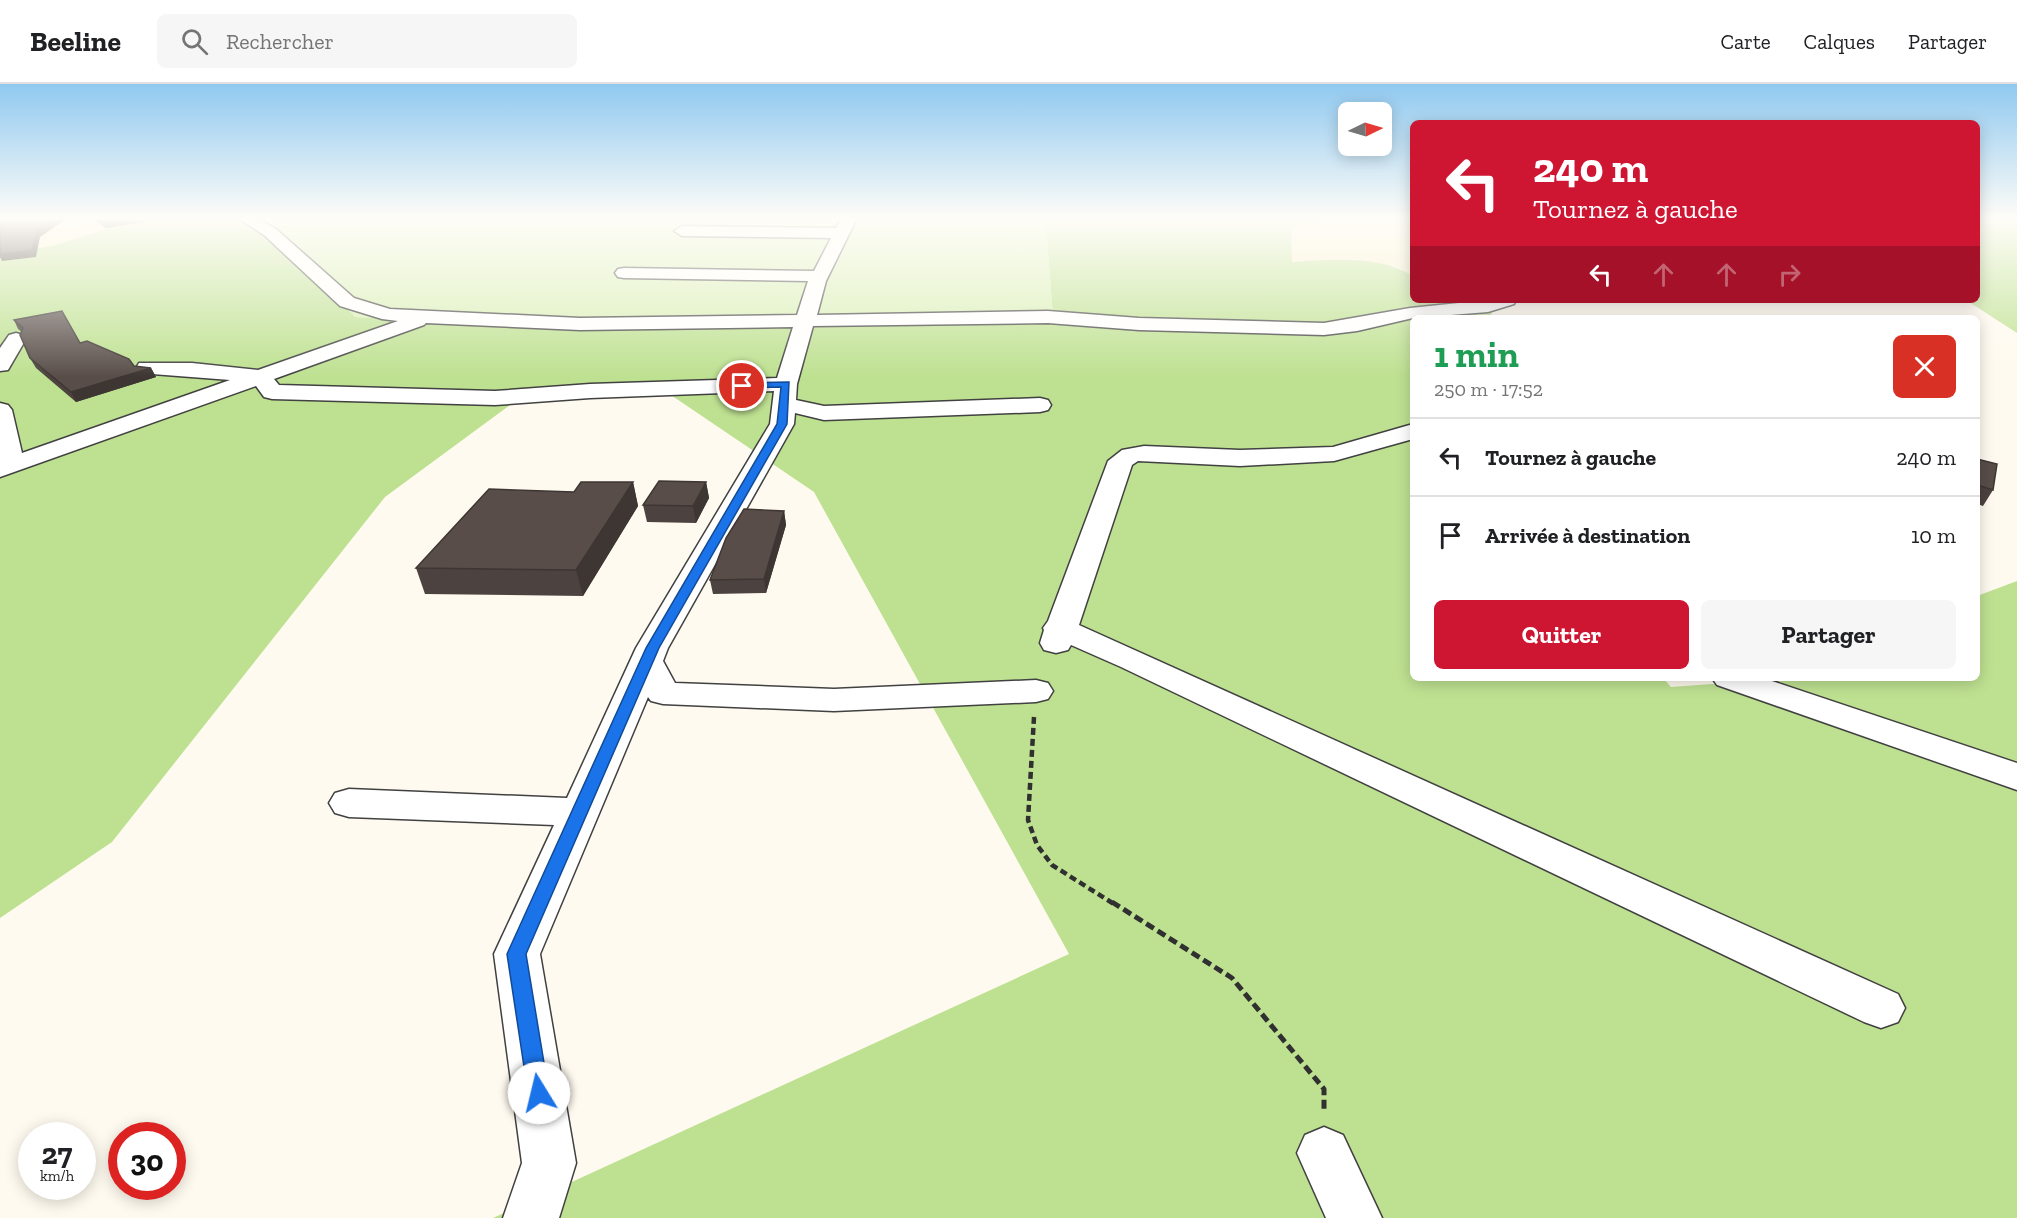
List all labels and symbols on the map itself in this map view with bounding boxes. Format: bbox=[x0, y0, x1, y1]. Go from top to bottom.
north arrow bbox=[1338, 102, 1392, 156]
pin bbox=[716, 360, 767, 411]
position arrow bbox=[507, 1061, 571, 1125]
speed limit sign: 30 bbox=[108, 1122, 186, 1200]

